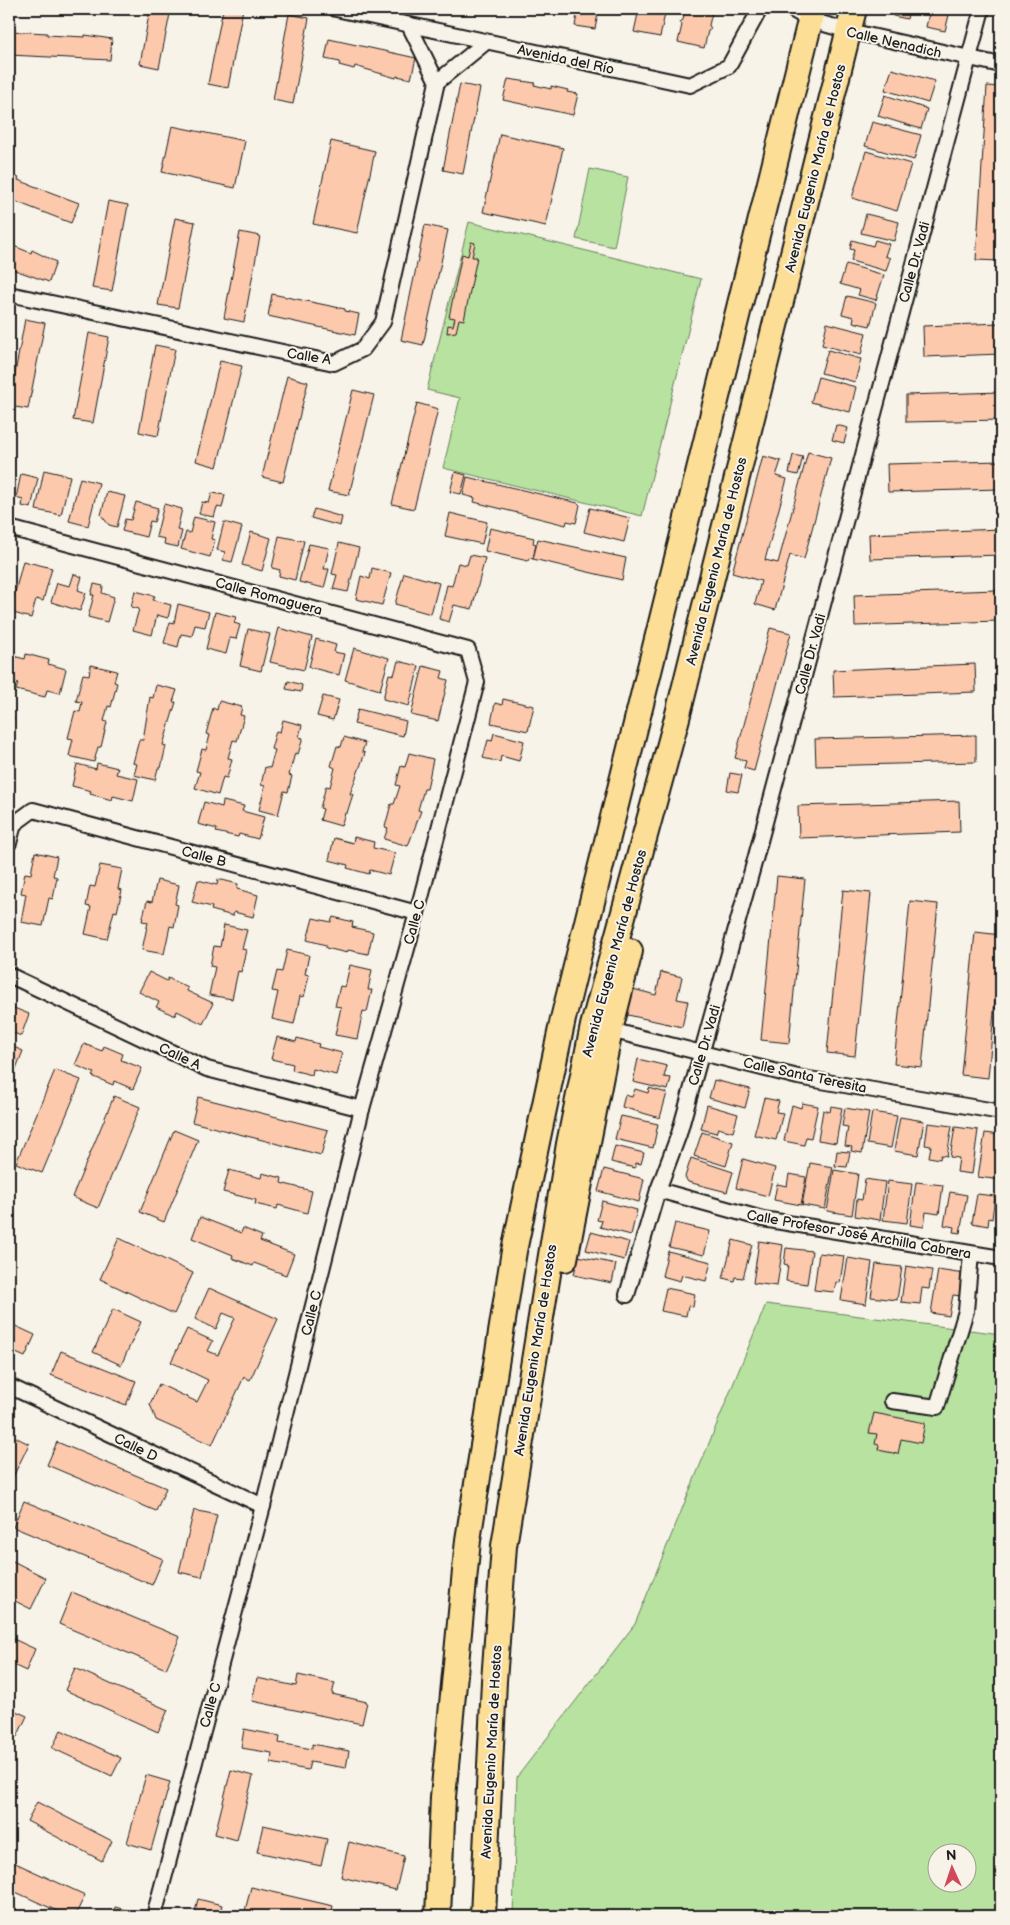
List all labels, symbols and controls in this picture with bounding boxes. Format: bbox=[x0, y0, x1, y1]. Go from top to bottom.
street label: Calle Nenadich bbox=[845, 23, 943, 62]
street label: Avenida del Río bbox=[516, 41, 616, 78]
street label: Avenida Eugenio María de Hostos bbox=[781, 62, 850, 274]
street label: Calle Dr. Vadi bbox=[895, 220, 933, 305]
street label: Calle A bbox=[286, 345, 333, 368]
street label: Avenida Eugenio María de Hostos bbox=[682, 455, 751, 667]
street label: Calle Romaguera bbox=[213, 574, 324, 619]
street label: Calle Dr. Vadi bbox=[791, 612, 829, 697]
street label: Calle B bbox=[180, 842, 229, 871]
street label: Avenida Eugenio María de Hostos bbox=[579, 848, 650, 1059]
street label: Calle C bbox=[400, 898, 429, 947]
street label: Calle Dr. Vadi bbox=[685, 1003, 724, 1088]
street label: Calle A bbox=[156, 1039, 204, 1074]
street label: Calle Santa Teresita bbox=[742, 1054, 868, 1097]
street label: Calle Profesor José Archilla Cabrera bbox=[745, 1206, 973, 1263]
street label: Avenida Eugenio María de Hostos bbox=[510, 1243, 561, 1457]
street label: Calle C bbox=[298, 1289, 325, 1338]
street label: Calle D bbox=[111, 1430, 160, 1465]
street label: Avenida Eugenio María de Hostos bbox=[477, 1645, 506, 1859]
street label: Calle C bbox=[196, 1681, 225, 1730]
north arrow bbox=[928, 1842, 978, 1892]
text: N bbox=[946, 1847, 957, 1864]

